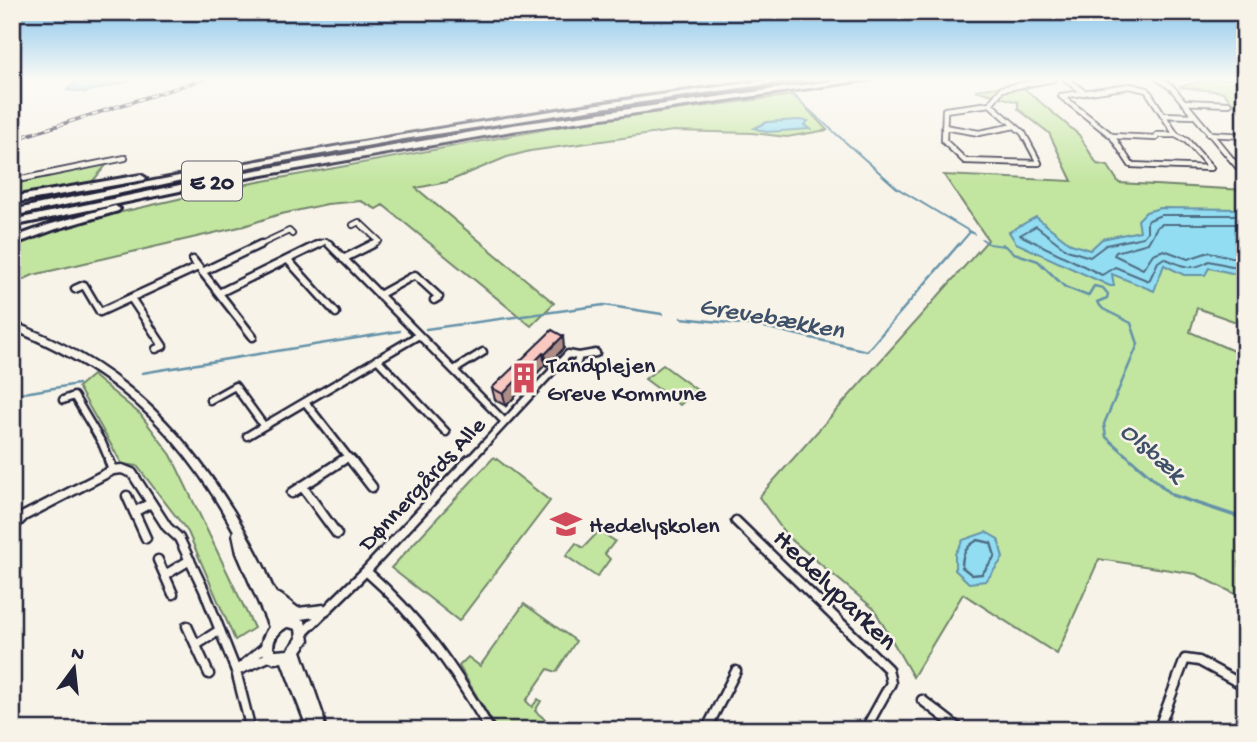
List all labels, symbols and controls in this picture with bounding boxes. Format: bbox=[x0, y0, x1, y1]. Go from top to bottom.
road number: E 20 bbox=[182, 162, 242, 200]
water label: Grevebækken bbox=[696, 292, 847, 349]
place label: Tandplejen Greve Kommune bbox=[545, 353, 707, 410]
building icon: Tandplejen Greve Kommune bbox=[507, 361, 541, 395]
street label: Dønnergårds Alle bbox=[353, 412, 494, 560]
water label: Olsbæk bbox=[1112, 417, 1192, 493]
school or university icon: Hedelyskolen bbox=[549, 507, 583, 541]
place label: Hedelyskolen bbox=[589, 513, 720, 542]
street label: Hedelyparken bbox=[765, 524, 904, 659]
north arrow bbox=[38, 634, 108, 704]
text: N bbox=[69, 642, 86, 668]

